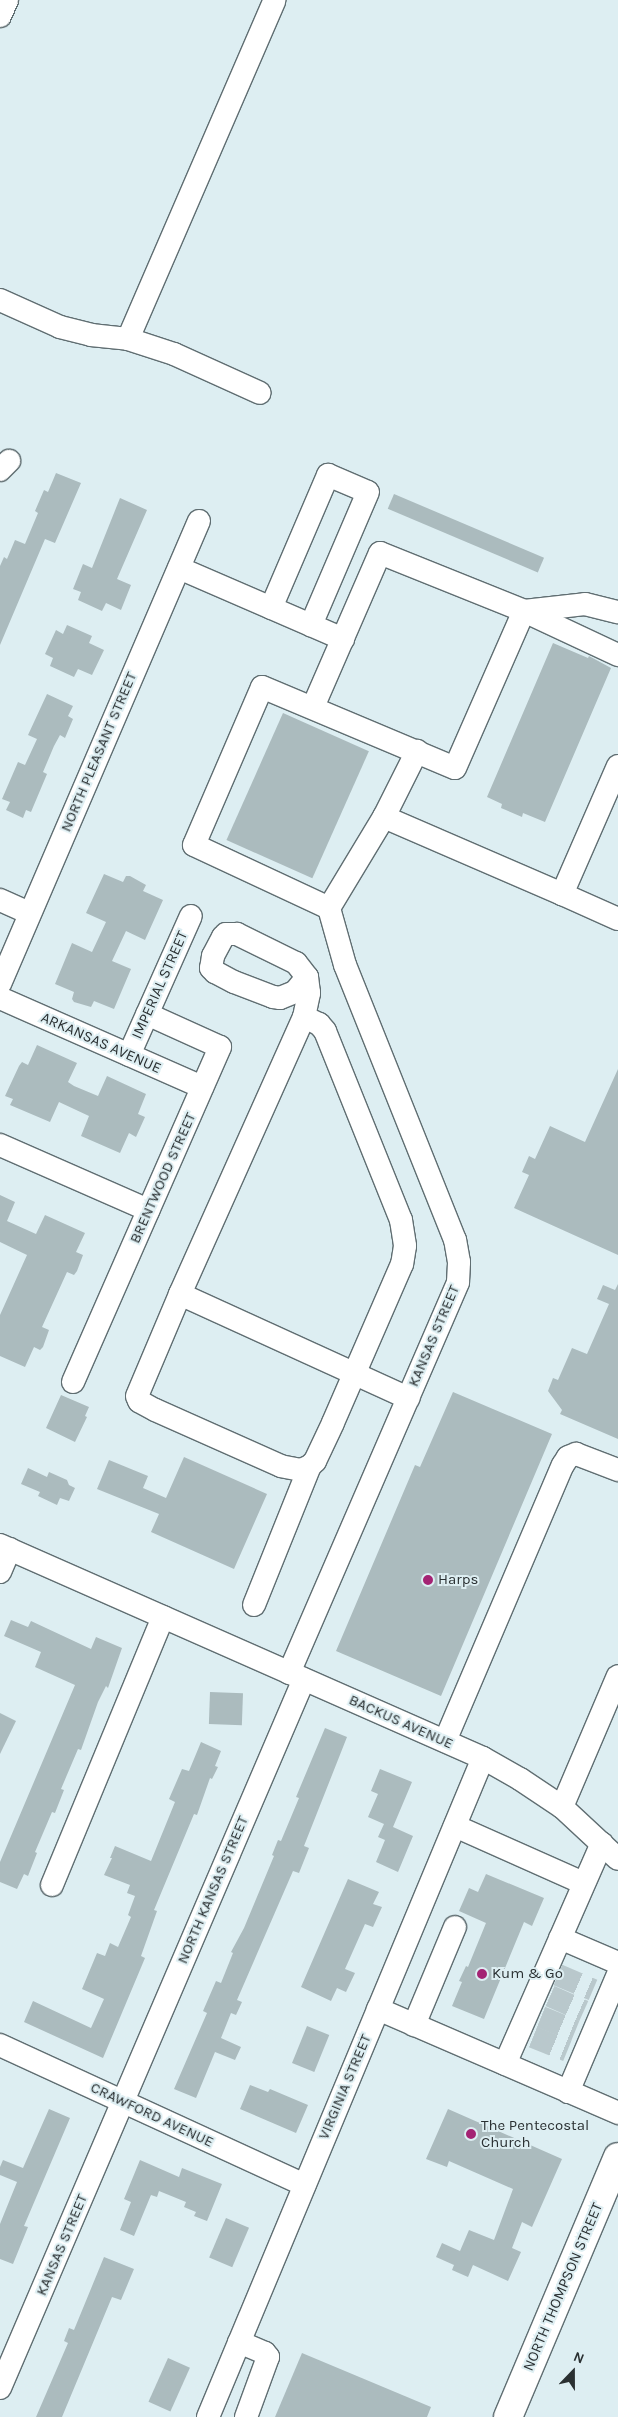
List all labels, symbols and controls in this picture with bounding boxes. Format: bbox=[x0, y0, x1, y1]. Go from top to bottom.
street label: NORTH PLEASANT STREET bbox=[57, 669, 141, 835]
street label: IMPERIAL STREET bbox=[128, 928, 192, 1042]
street label: ARKANSAS AVENUE bbox=[38, 1008, 164, 1078]
street label: BRENTWOOD STREET bbox=[126, 1110, 200, 1246]
street label: KANSAS STREET bbox=[405, 1283, 463, 1389]
place label: Harps bbox=[438, 1571, 478, 1589]
marker: Harps bbox=[422, 1574, 434, 1586]
street label: BACKUS AVENUE bbox=[346, 1691, 456, 1753]
street label: NORTH KANSAS STREET bbox=[174, 1813, 252, 1967]
place label: Kum & Go bbox=[492, 1965, 563, 1983]
marker: Kum & Go bbox=[476, 1968, 488, 1980]
street label: VIRGINIA STREET bbox=[315, 2032, 375, 2142]
street label: CRAWFORD AVENUE bbox=[88, 2079, 216, 2151]
place label: The Pentecostal Church bbox=[481, 2116, 589, 2151]
marker: The Pentecostal Church bbox=[465, 2128, 477, 2140]
street label: KANSAS STREET bbox=[33, 2192, 91, 2298]
street label: NORTH THOMPSON STREET bbox=[519, 2200, 607, 2374]
north arrow bbox=[548, 2347, 598, 2397]

